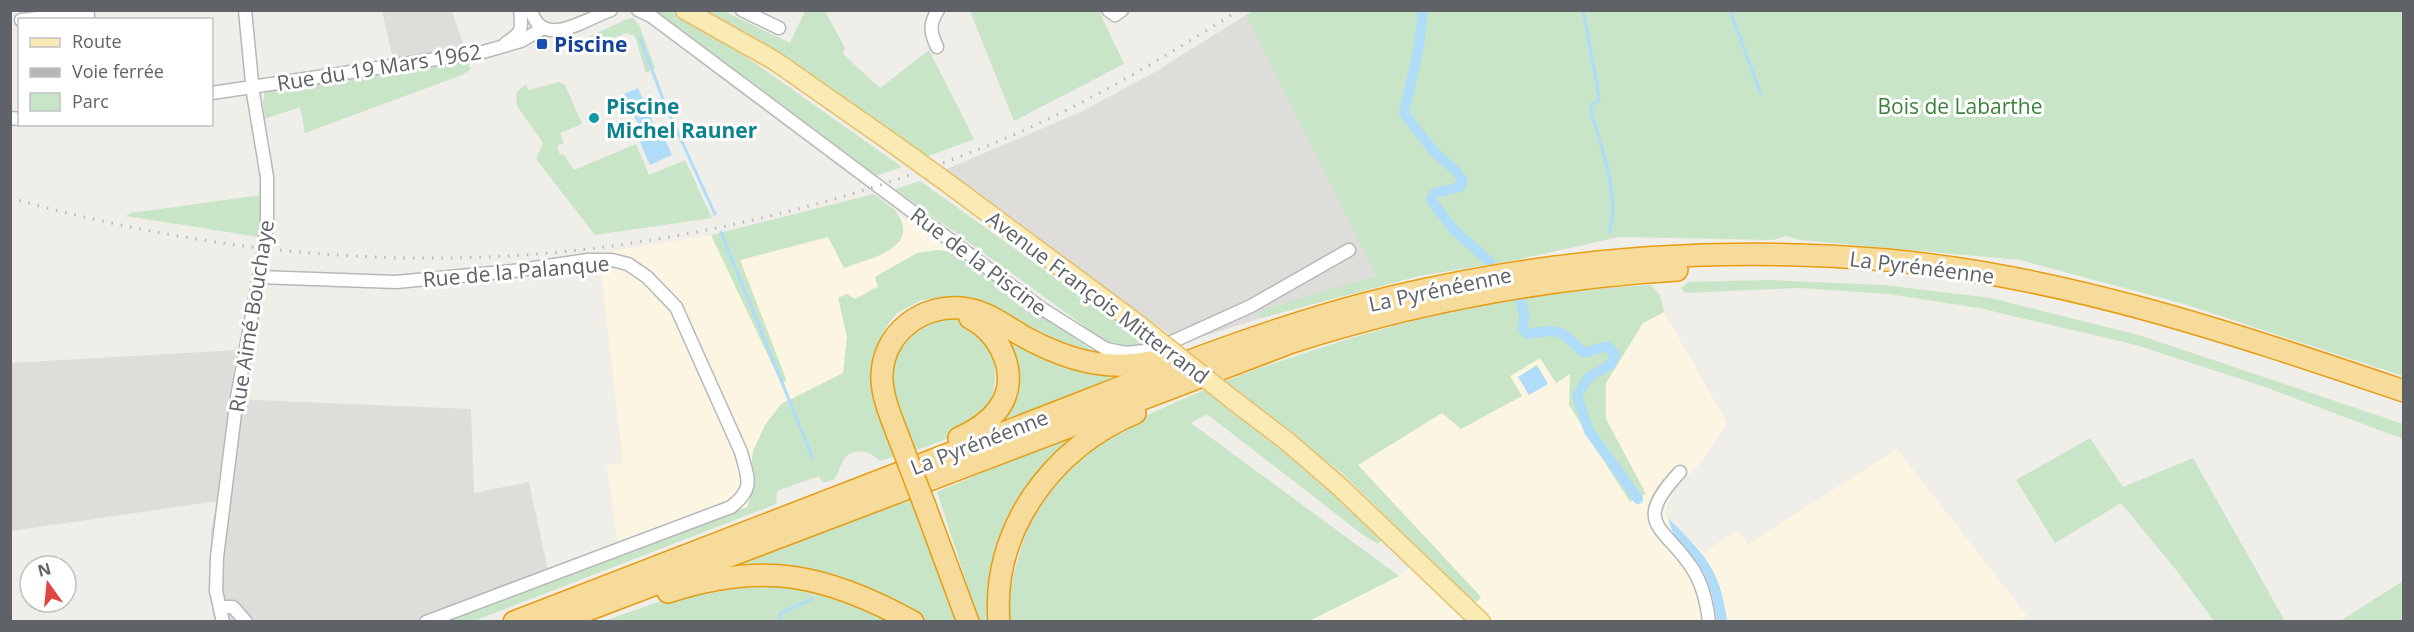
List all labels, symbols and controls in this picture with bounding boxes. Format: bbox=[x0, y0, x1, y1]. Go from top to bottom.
legend bbox=[18, 18, 213, 126]
text: Route bbox=[72, 29, 122, 53]
place label: Piscine bbox=[554, 30, 627, 58]
street label: Rue du 19 Mars 1962 bbox=[275, 37, 483, 97]
marker: Piscine bbox=[535, 37, 549, 51]
text: Voie ferrée bbox=[72, 59, 164, 83]
text: Parc bbox=[72, 89, 109, 113]
place label: Piscine Michel Rauner bbox=[606, 92, 758, 144]
park label: Bois de Labarthe bbox=[1878, 92, 2042, 120]
marker: Piscine Michel Rauner bbox=[587, 111, 601, 125]
street label: Rue de la Piscine bbox=[905, 201, 1053, 321]
street label: Avenue François Mitterrand bbox=[981, 204, 1215, 390]
street label: Rue Aimé Bouchaye bbox=[222, 218, 280, 414]
street label: La Pyrénéenne bbox=[1848, 244, 1996, 290]
street label: Rue de la Palanque bbox=[421, 249, 611, 293]
street label: La Pyrénéenne bbox=[1366, 260, 1514, 318]
street label: La Pyrénéenne bbox=[906, 403, 1052, 481]
north arrow bbox=[18, 554, 78, 614]
text: N bbox=[35, 557, 53, 582]

